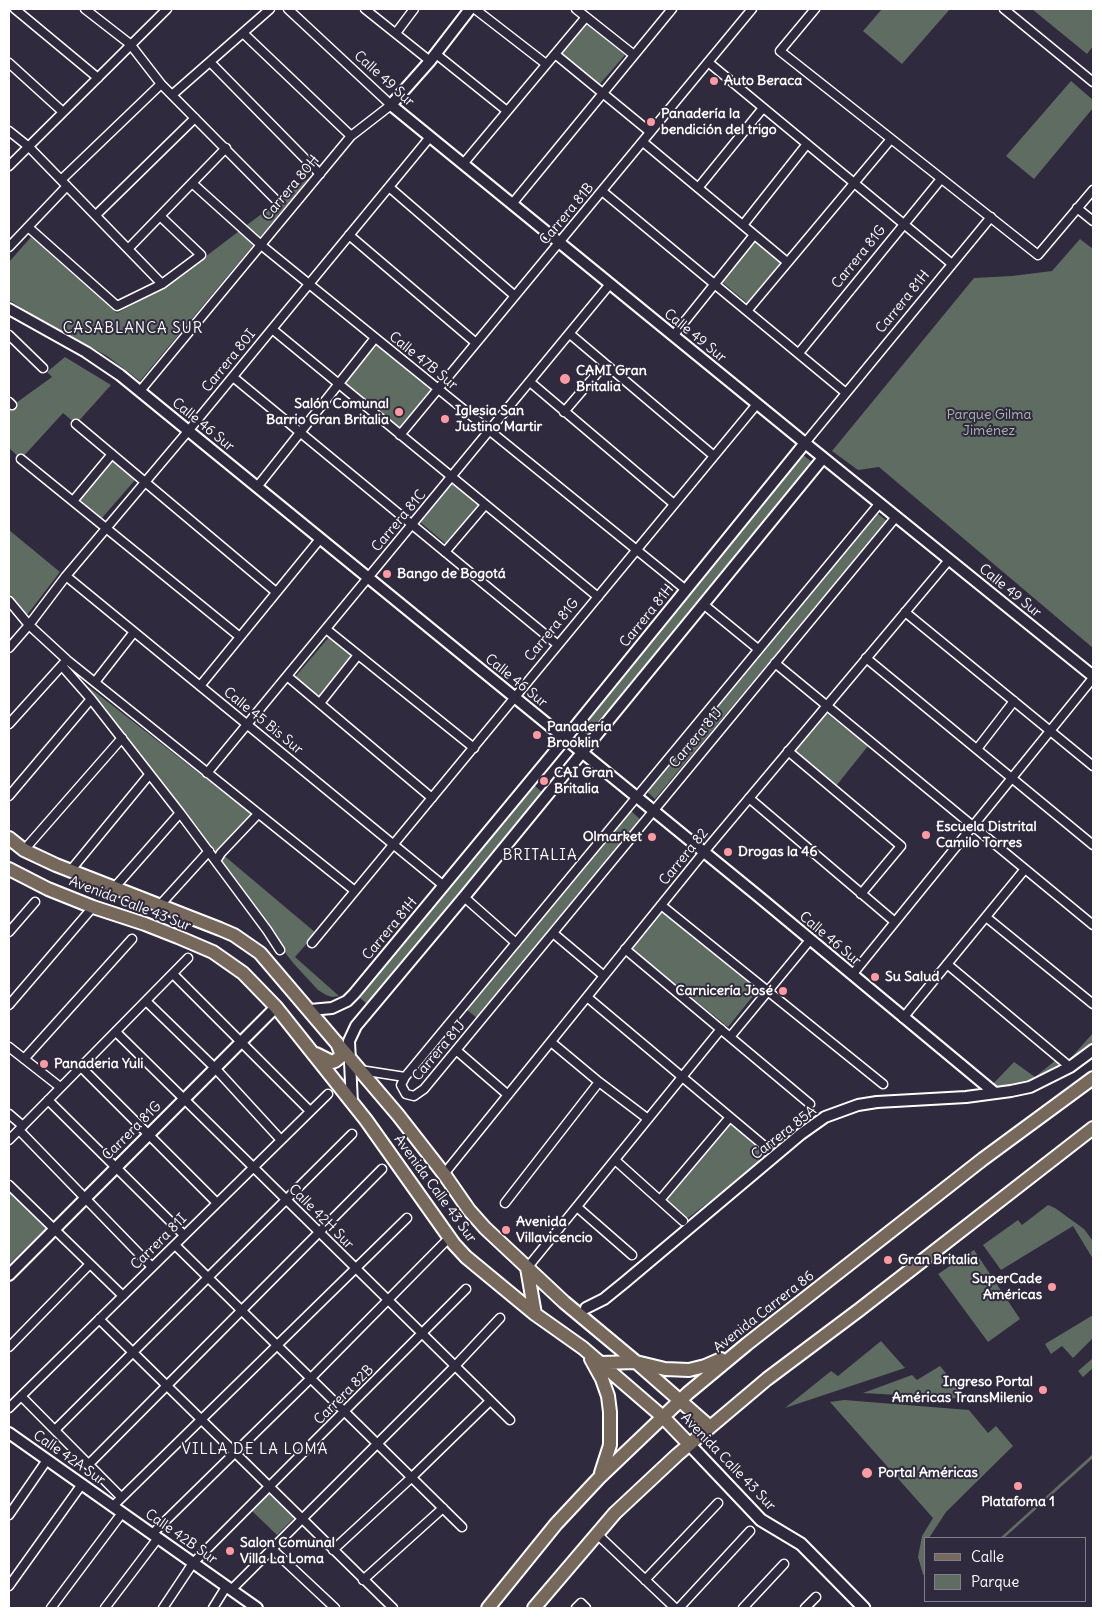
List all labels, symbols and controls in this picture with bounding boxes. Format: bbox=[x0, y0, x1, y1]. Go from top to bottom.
street label: Calle 49 Sur bbox=[350, 48, 418, 110]
place label: Auto Beraca bbox=[724, 73, 802, 89]
marker: Auto Beraca bbox=[708, 75, 720, 87]
place label: Panadería la bendición del trigo bbox=[661, 106, 777, 138]
marker: Panadería la bendición del trigo bbox=[645, 116, 657, 128]
street label: Carrera 80H bbox=[259, 152, 323, 224]
street label: Carrera 81B bbox=[536, 180, 598, 248]
street label: Carrera 81G bbox=[828, 222, 890, 292]
street label: Carrera 81H bbox=[872, 267, 934, 337]
street label: Calle 49 Sur bbox=[660, 306, 730, 366]
district label: CASABLANCA SUR bbox=[61, 320, 205, 338]
street label: Carrera 80I bbox=[199, 326, 259, 396]
street label: Calle 47B Sur bbox=[385, 328, 461, 394]
place label: CAMI Gran Britalia bbox=[576, 363, 647, 396]
marker: CAMI Gran Britalia bbox=[558, 372, 572, 386]
street label: Calle 46 Sur bbox=[168, 395, 238, 455]
place label: Salón Comunal Barrio Gran Britalia bbox=[266, 396, 389, 428]
place label: Iglesia San Justino Martir bbox=[455, 403, 542, 436]
marker: Salón Comunal Barrio Gran Britalia bbox=[393, 406, 405, 418]
park label: Parque Gilma Jiménez bbox=[946, 407, 1032, 440]
marker: Iglesia San Justino Martir bbox=[439, 413, 451, 425]
street label: Carrera 81C bbox=[368, 487, 430, 555]
street label: Calle 49 Sur bbox=[975, 561, 1045, 621]
place label: Bango de Bogotá bbox=[397, 566, 506, 582]
marker: Bango de Bogotá bbox=[381, 568, 393, 580]
street label: Carrera 81H bbox=[616, 581, 678, 651]
street label: Carrera 81G bbox=[521, 595, 583, 665]
street label: Calle 46 Sur bbox=[481, 651, 551, 711]
street label: Calle 45 Bis Sur bbox=[220, 684, 306, 758]
street label: Carrera 81J bbox=[666, 704, 726, 772]
place label: Panadería Brooklin bbox=[547, 719, 612, 752]
marker: Panadería Brooklin bbox=[531, 729, 543, 741]
place label: CAI Gran Britalia bbox=[554, 765, 613, 798]
marker: CAI Gran Britalia bbox=[538, 775, 550, 787]
place label: Escuela Distrital Camilo Torres bbox=[936, 819, 1037, 852]
street label: Carrera 82 bbox=[656, 825, 712, 889]
place label: Olmarket bbox=[583, 829, 642, 845]
marker: Escuela Distrital Camilo Torres bbox=[920, 829, 932, 841]
marker: Olmarket bbox=[646, 831, 658, 843]
place label: Drogas la 46 bbox=[738, 844, 818, 860]
marker: Drogas la 46 bbox=[722, 846, 734, 858]
district label: BRITALIA bbox=[501, 847, 579, 865]
street label: Avenida Calle 43 Sur bbox=[67, 873, 193, 935]
street label: Carrera 81H bbox=[359, 894, 421, 964]
street label: Calle 46 Sur bbox=[796, 908, 864, 970]
place label: Su Salud bbox=[885, 969, 940, 985]
marker: Su Salud bbox=[869, 971, 881, 983]
place label: Carnicería José bbox=[675, 983, 773, 999]
marker: Carnicería José bbox=[777, 985, 789, 997]
street label: Carrera 81J bbox=[409, 1017, 469, 1085]
place label: Panaderia Yuli bbox=[54, 1056, 143, 1072]
marker: Panaderia Yuli bbox=[38, 1058, 50, 1070]
street label: Carrera 81G bbox=[99, 1098, 165, 1164]
street label: Carrera 85A bbox=[748, 1102, 820, 1164]
street label: Avenida Calle 43 Sur bbox=[390, 1132, 480, 1246]
street label: Calle 42H Sur bbox=[285, 1181, 357, 1253]
street label: Carrera 81I bbox=[128, 1211, 190, 1273]
place label: Avenida Villavicencio bbox=[516, 1214, 593, 1246]
marker: Avenida Villavicencio bbox=[500, 1224, 512, 1236]
place label: Gran Britalia bbox=[898, 1252, 978, 1268]
marker: Gran Britalia bbox=[882, 1254, 894, 1266]
street label: Avenida Carrera 86 bbox=[710, 1268, 818, 1356]
place label: SuperCade Américas bbox=[972, 1271, 1042, 1304]
marker: SuperCade Américas bbox=[1046, 1281, 1058, 1293]
street label: Carrera 82B bbox=[311, 1362, 377, 1428]
place label: Ingreso Portal Américas TransMilenio bbox=[892, 1374, 1033, 1406]
marker: Ingreso Portal Américas TransMilenio bbox=[1037, 1384, 1049, 1396]
street label: Avenida Calle 43 Sur bbox=[677, 1410, 779, 1514]
street label: Calle 42A Sur bbox=[30, 1427, 108, 1489]
district label: VILLA DE LA LOMA bbox=[180, 1441, 330, 1459]
place label: Portal Américas bbox=[878, 1465, 978, 1481]
marker: Portal Américas bbox=[860, 1466, 874, 1480]
marker: Platafoma 1 bbox=[1012, 1480, 1024, 1492]
place label: Platafoma 1 bbox=[981, 1494, 1055, 1510]
street label: Calle 42B Sur bbox=[142, 1506, 220, 1568]
place label: Salon Comunal Villa La Loma bbox=[240, 1535, 335, 1568]
legend bbox=[924, 1537, 1087, 1602]
marker: Salon Comunal Villa La Loma bbox=[224, 1545, 236, 1557]
text: Calle bbox=[971, 1547, 1004, 1566]
text: Parque bbox=[971, 1572, 1019, 1591]

